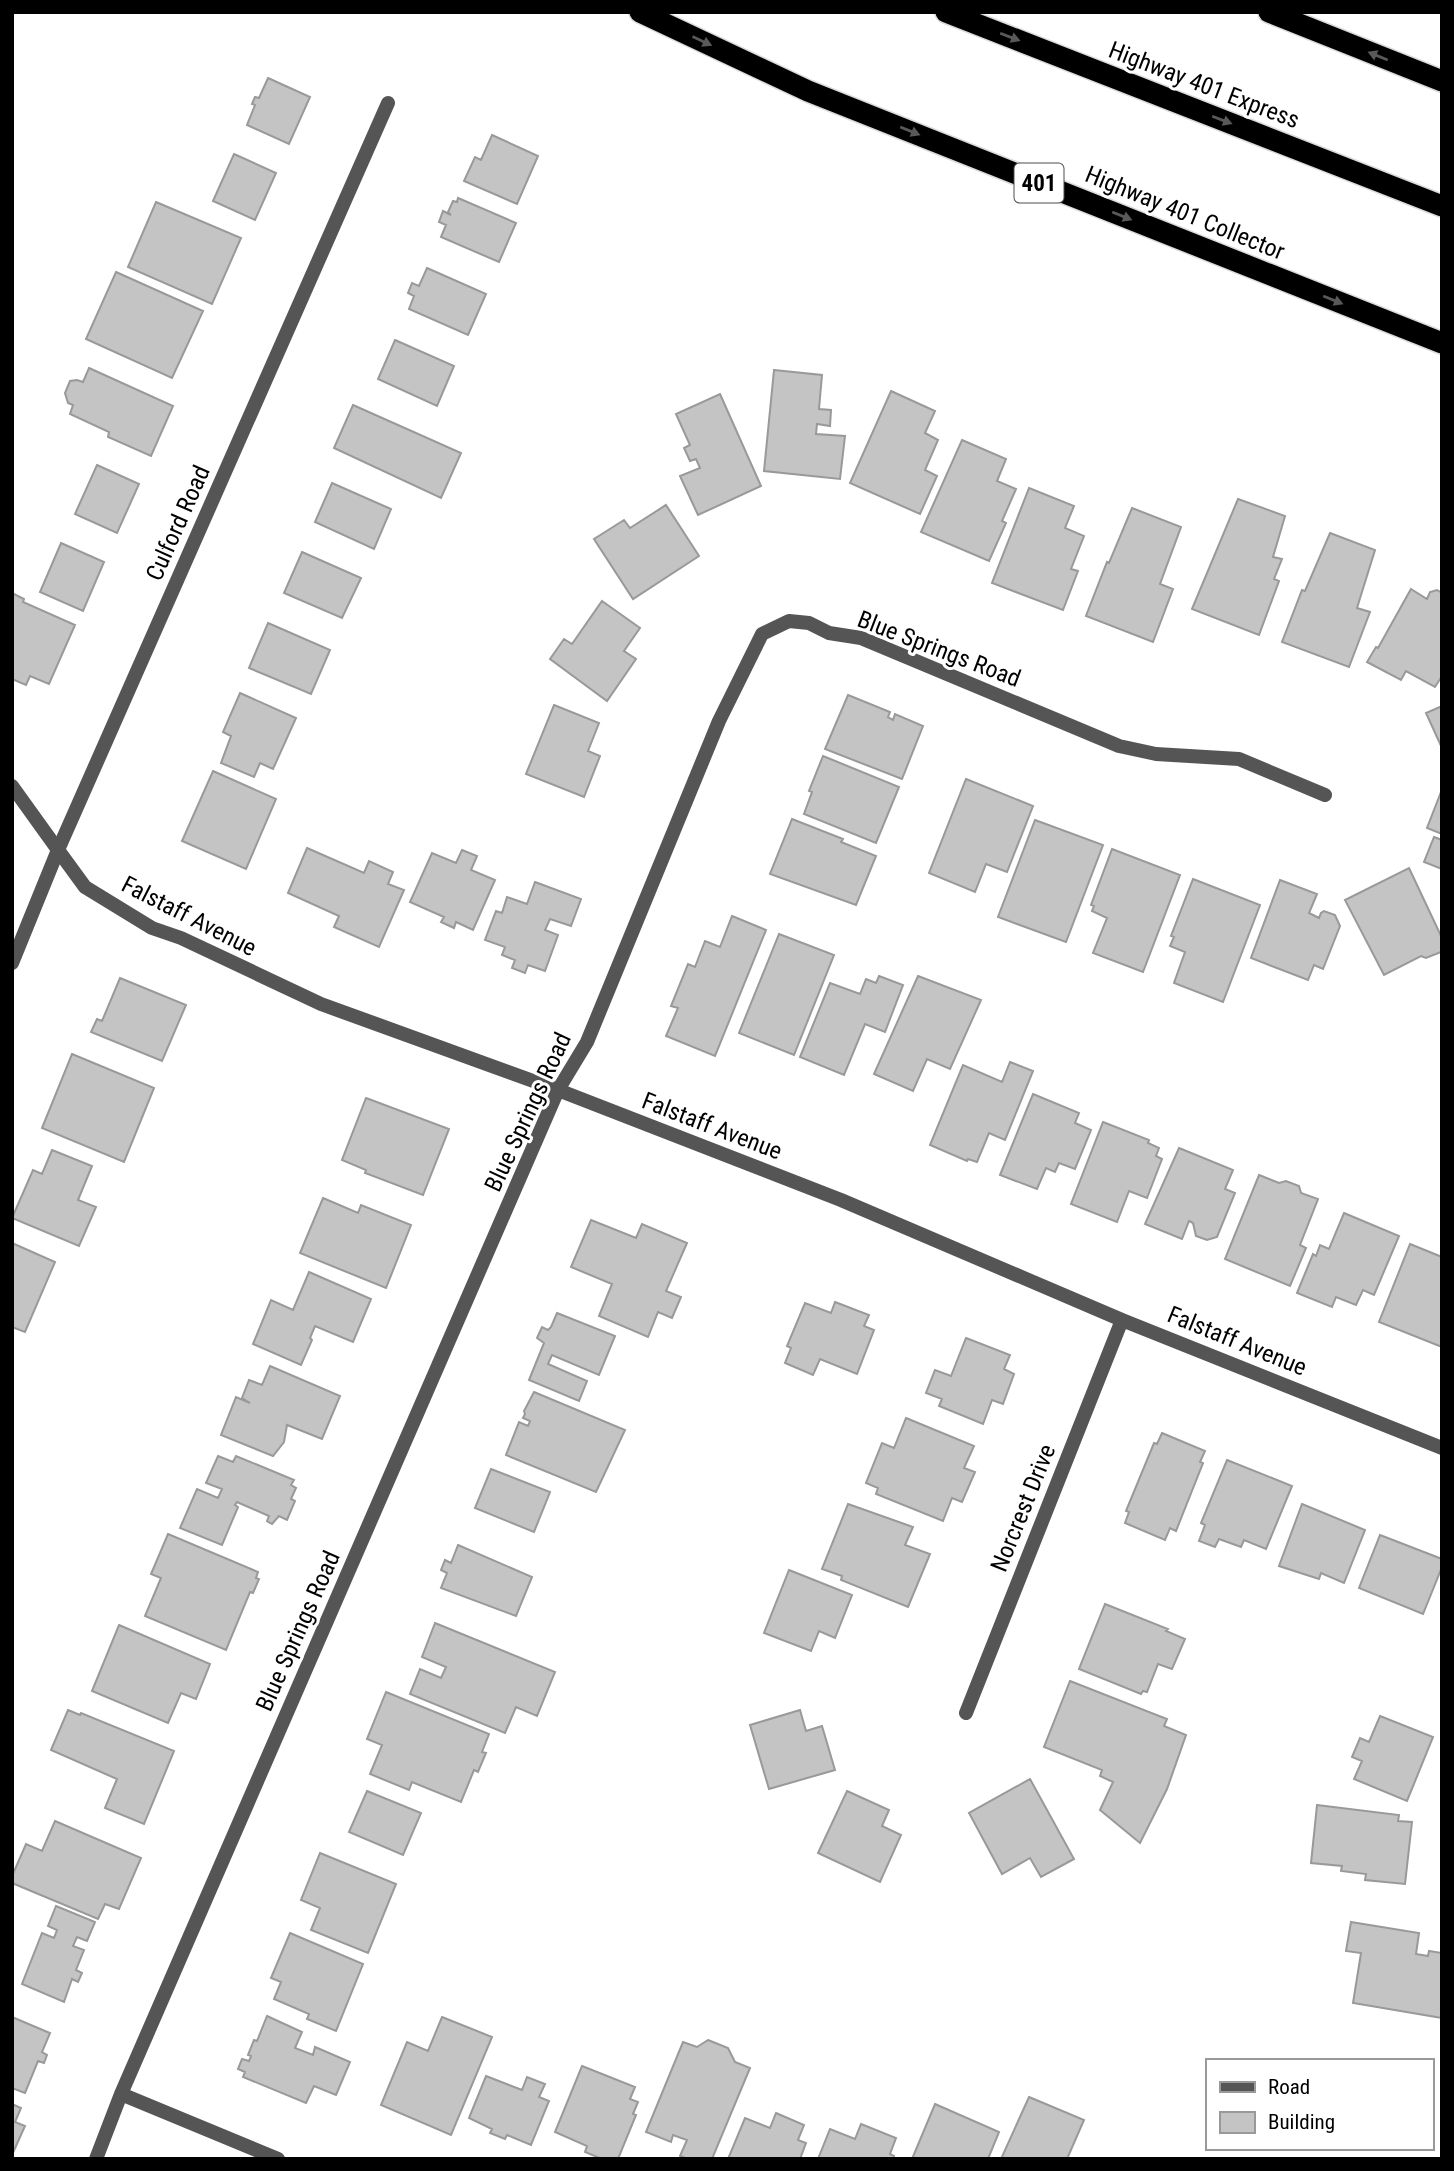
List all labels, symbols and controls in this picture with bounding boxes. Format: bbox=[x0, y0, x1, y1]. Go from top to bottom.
one-way arrow bbox=[1000, 32, 1021, 43]
one-way arrow bbox=[691, 36, 712, 47]
street label: Highway 401 Express bbox=[1105, 36, 1303, 134]
one-way arrow bbox=[1368, 51, 1389, 62]
one-way arrow bbox=[1211, 115, 1232, 126]
one-way arrow bbox=[900, 126, 921, 137]
street label: Highway 401 Collector bbox=[1081, 160, 1289, 266]
road number: 401 bbox=[1014, 164, 1064, 202]
one-way arrow bbox=[1111, 210, 1132, 221]
one-way arrow bbox=[1323, 294, 1344, 305]
street label: Culford Road bbox=[140, 461, 216, 585]
street label: Blue Springs Road bbox=[854, 605, 1024, 693]
street label: Falstaff Avenue bbox=[117, 870, 261, 962]
street label: Blue Springs Road bbox=[479, 1028, 577, 1196]
street label: Falstaff Avenue bbox=[638, 1087, 786, 1165]
street label: Falstaff Avenue bbox=[1163, 1300, 1311, 1382]
street label: Norcrest Drive bbox=[985, 1440, 1061, 1576]
street label: Blue Springs Road bbox=[250, 1547, 346, 1715]
legend bbox=[1206, 2059, 1433, 2150]
text: Road bbox=[1268, 2075, 1310, 2099]
text: Building bbox=[1268, 2110, 1335, 2134]

